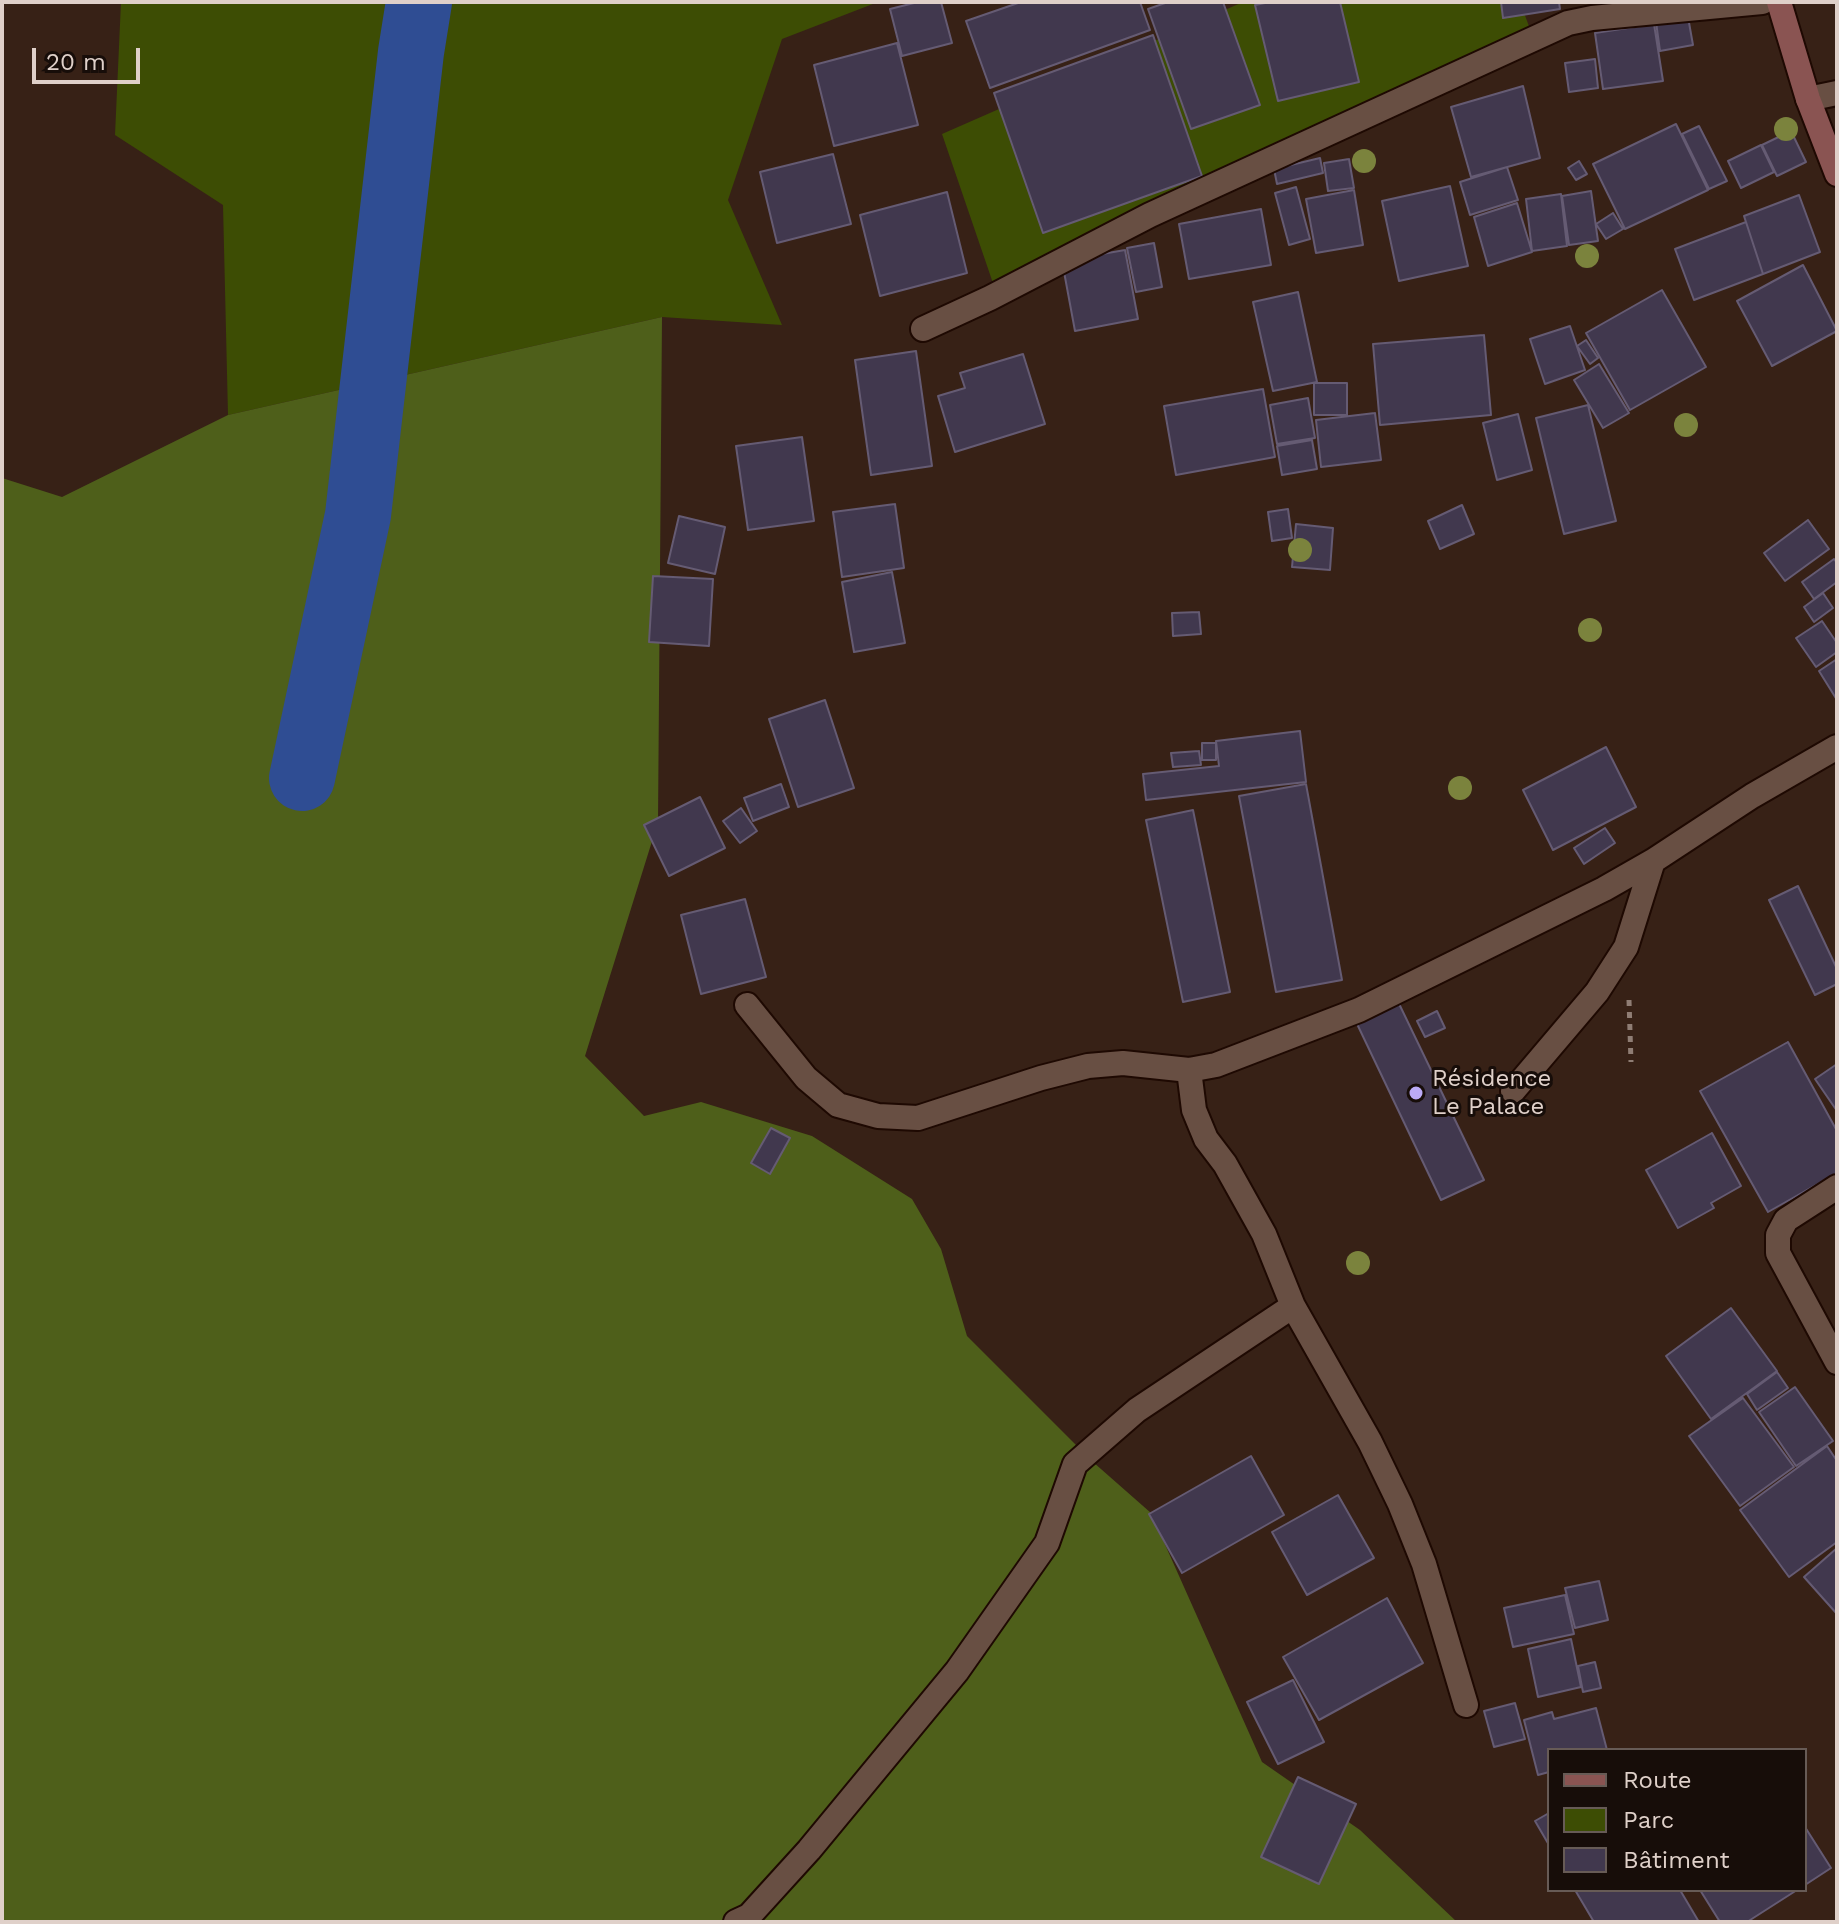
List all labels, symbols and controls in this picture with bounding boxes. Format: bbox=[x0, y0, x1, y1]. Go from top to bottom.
scale bar bbox=[36, 32, 144, 82]
text: 20 m bbox=[46, 48, 106, 76]
place label: Résidence Le Palace bbox=[1432, 1065, 1551, 1121]
marker: Résidence Le Palace bbox=[1407, 1084, 1425, 1102]
legend bbox=[1547, 1748, 1807, 1892]
text: Route bbox=[1623, 1766, 1692, 1794]
text: Parc bbox=[1623, 1806, 1674, 1834]
text: Bâtiment bbox=[1623, 1846, 1730, 1874]

